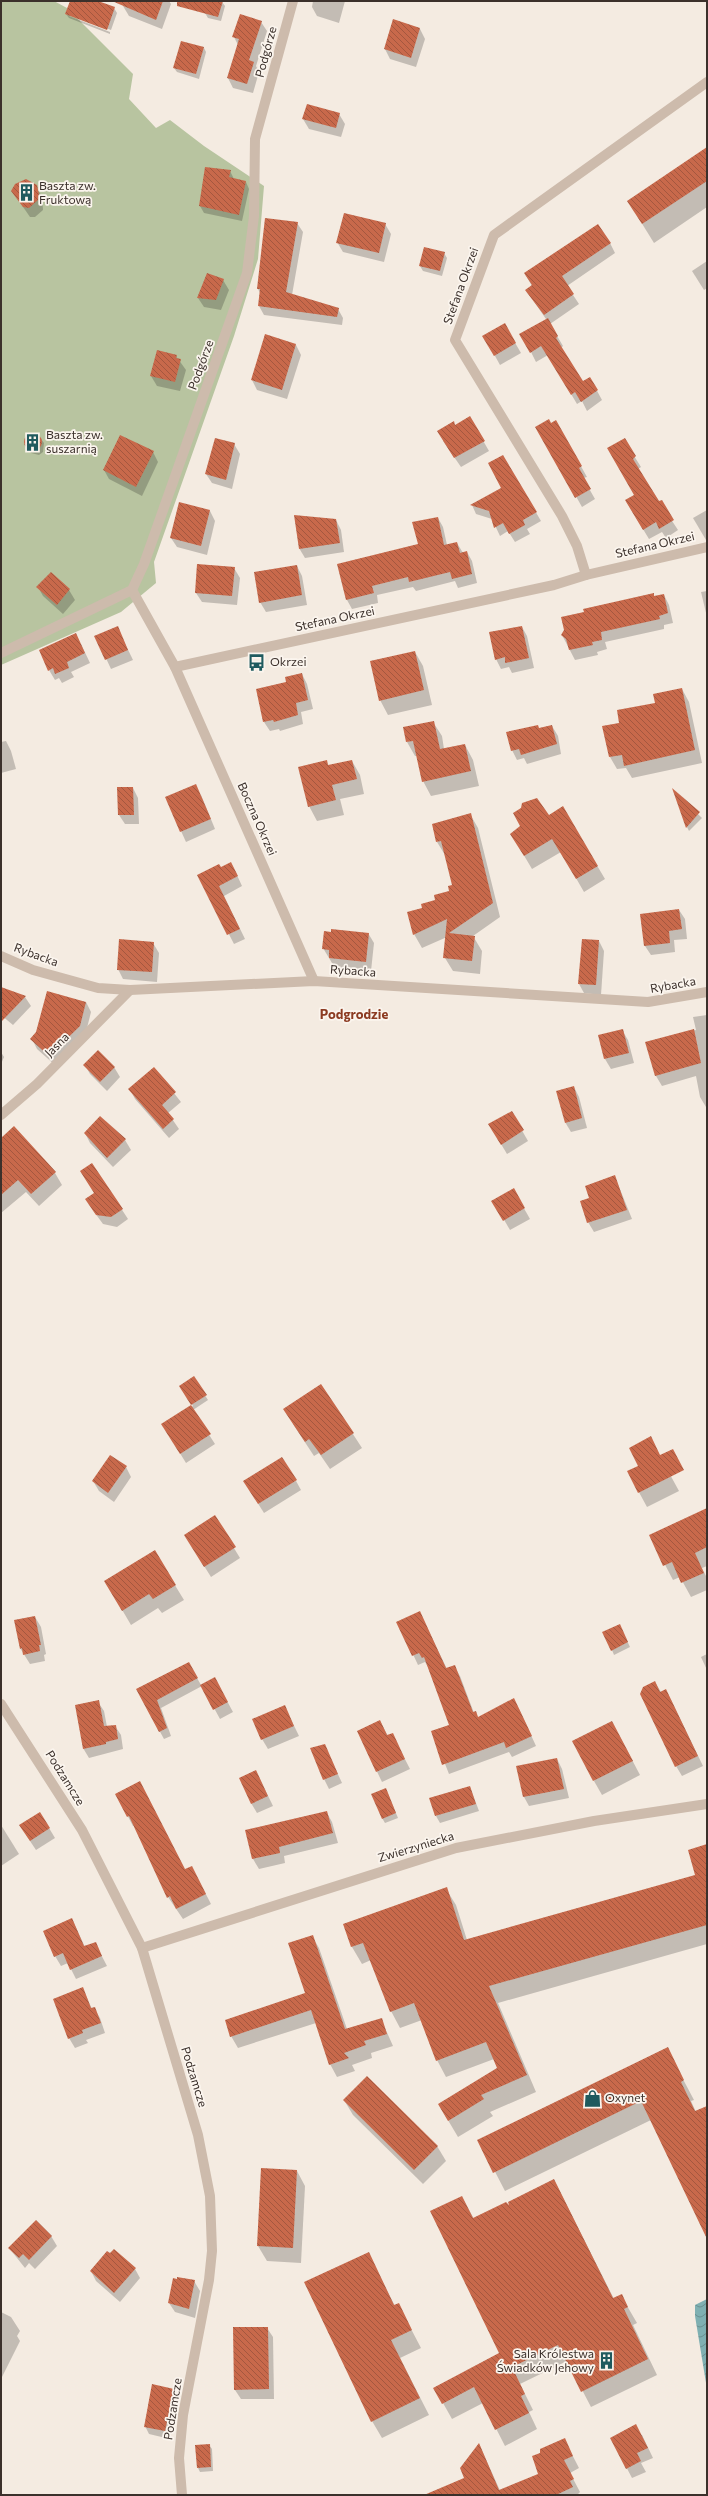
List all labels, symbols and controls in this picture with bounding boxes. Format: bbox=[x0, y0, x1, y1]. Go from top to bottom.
street label: Podgórze bbox=[252, 25, 279, 79]
place label: Baszta zw. Fruktową bbox=[39, 178, 96, 206]
building icon: Baszta zw. Fruktową bbox=[16, 183, 36, 203]
street label: Stefana Okrzei bbox=[440, 245, 480, 326]
street label: Podgórze bbox=[185, 338, 216, 392]
place label: Baszta zw. suszarnią bbox=[46, 427, 103, 455]
building icon: Baszta zw. suszarnią bbox=[23, 432, 43, 452]
street label: Stefana Okrzei bbox=[614, 528, 696, 560]
street label: Stefana Okrzei bbox=[294, 603, 376, 633]
bus stop icon: Okrzei bbox=[247, 652, 267, 672]
place label: Okrzei bbox=[270, 654, 306, 668]
street label: Boczna Okrzei bbox=[236, 780, 280, 857]
street label: Rybacka bbox=[12, 940, 60, 969]
street label: Rybacka bbox=[330, 961, 377, 979]
street label: Rybacka bbox=[649, 973, 697, 995]
district label: Podgrodzie bbox=[320, 1006, 388, 1022]
street label: Jasna bbox=[41, 1029, 72, 1060]
street label: Podzamcze bbox=[43, 1747, 88, 1808]
street label: Zwierzyniecka bbox=[376, 1828, 455, 1864]
street label: Podzamcze bbox=[179, 2045, 211, 2109]
shop icon: Oxynet bbox=[582, 2088, 602, 2108]
place label: Oxynet bbox=[605, 2090, 645, 2104]
place label: Sala Królestwa Świadków Jehowy bbox=[497, 2346, 594, 2375]
building icon: Sala Królestwa Świadków Jehowy bbox=[597, 2351, 617, 2371]
street label: Podzamcze bbox=[160, 2377, 184, 2441]

